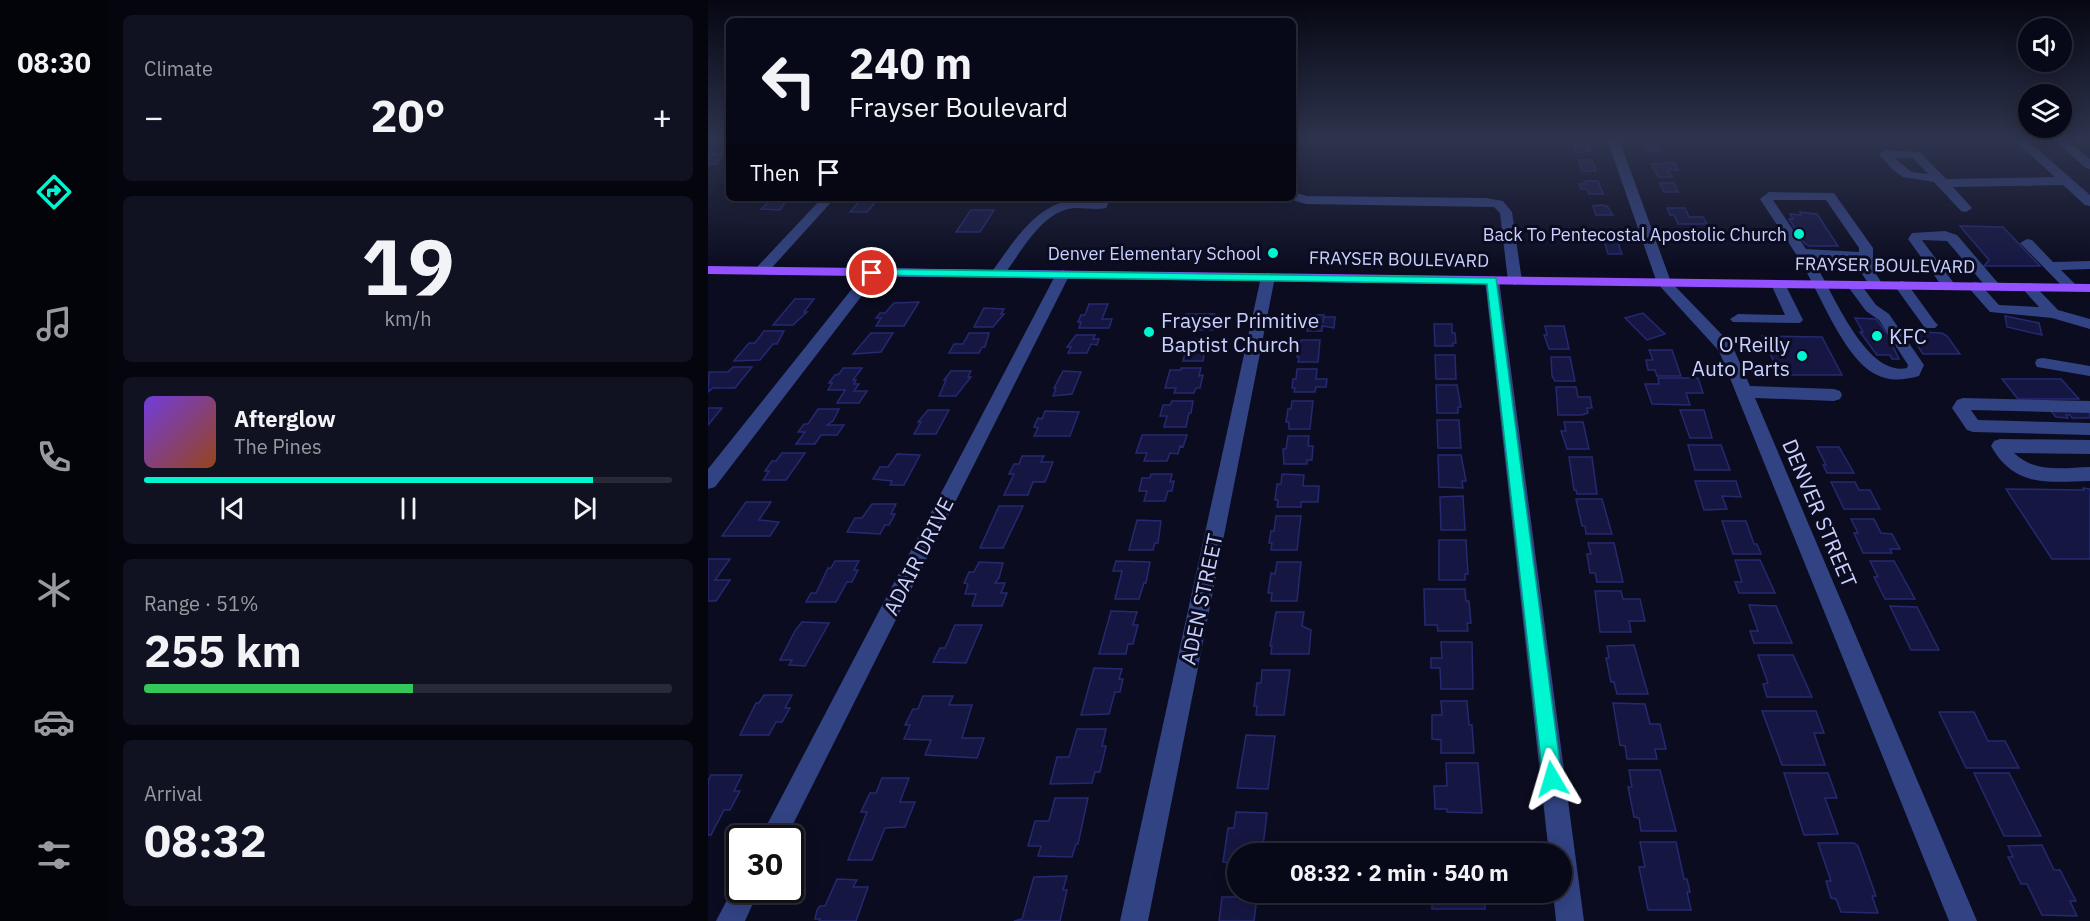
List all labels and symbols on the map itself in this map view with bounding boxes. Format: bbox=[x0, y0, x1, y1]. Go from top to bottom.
place label: Back To Pentecostal Apostolic Church bbox=[1483, 223, 1787, 246]
marker: Back To Pentecostal Apostolic Church bbox=[1792, 227, 1806, 241]
place label: Denver Elementary School bbox=[1048, 242, 1261, 265]
marker: Denver Elementary School bbox=[1266, 246, 1280, 260]
street label: FRAYSER BOULEVARD bbox=[1309, 246, 1489, 272]
pin bbox=[846, 247, 897, 298]
street label: FRAYSER BOULEVARD bbox=[1795, 252, 1975, 278]
place label: Frayser Primitive Baptist Church bbox=[1161, 306, 1319, 358]
place label: KFC bbox=[1889, 322, 1927, 350]
marker: Frayser Primitive Baptist Church bbox=[1142, 325, 1156, 339]
marker: KFC bbox=[1870, 329, 1884, 343]
place label: O'Reilly Auto Parts bbox=[1691, 330, 1791, 382]
marker: O'Reilly Auto Parts bbox=[1795, 349, 1809, 363]
street label: DENVER STREET bbox=[1776, 435, 1864, 591]
street label: ADAIR DRIVE bbox=[876, 492, 960, 620]
street label: ADEN STREET bbox=[1173, 531, 1229, 667]
position arrow bbox=[1520, 747, 1584, 811]
speed limit sign: 30 bbox=[726, 825, 804, 903]

